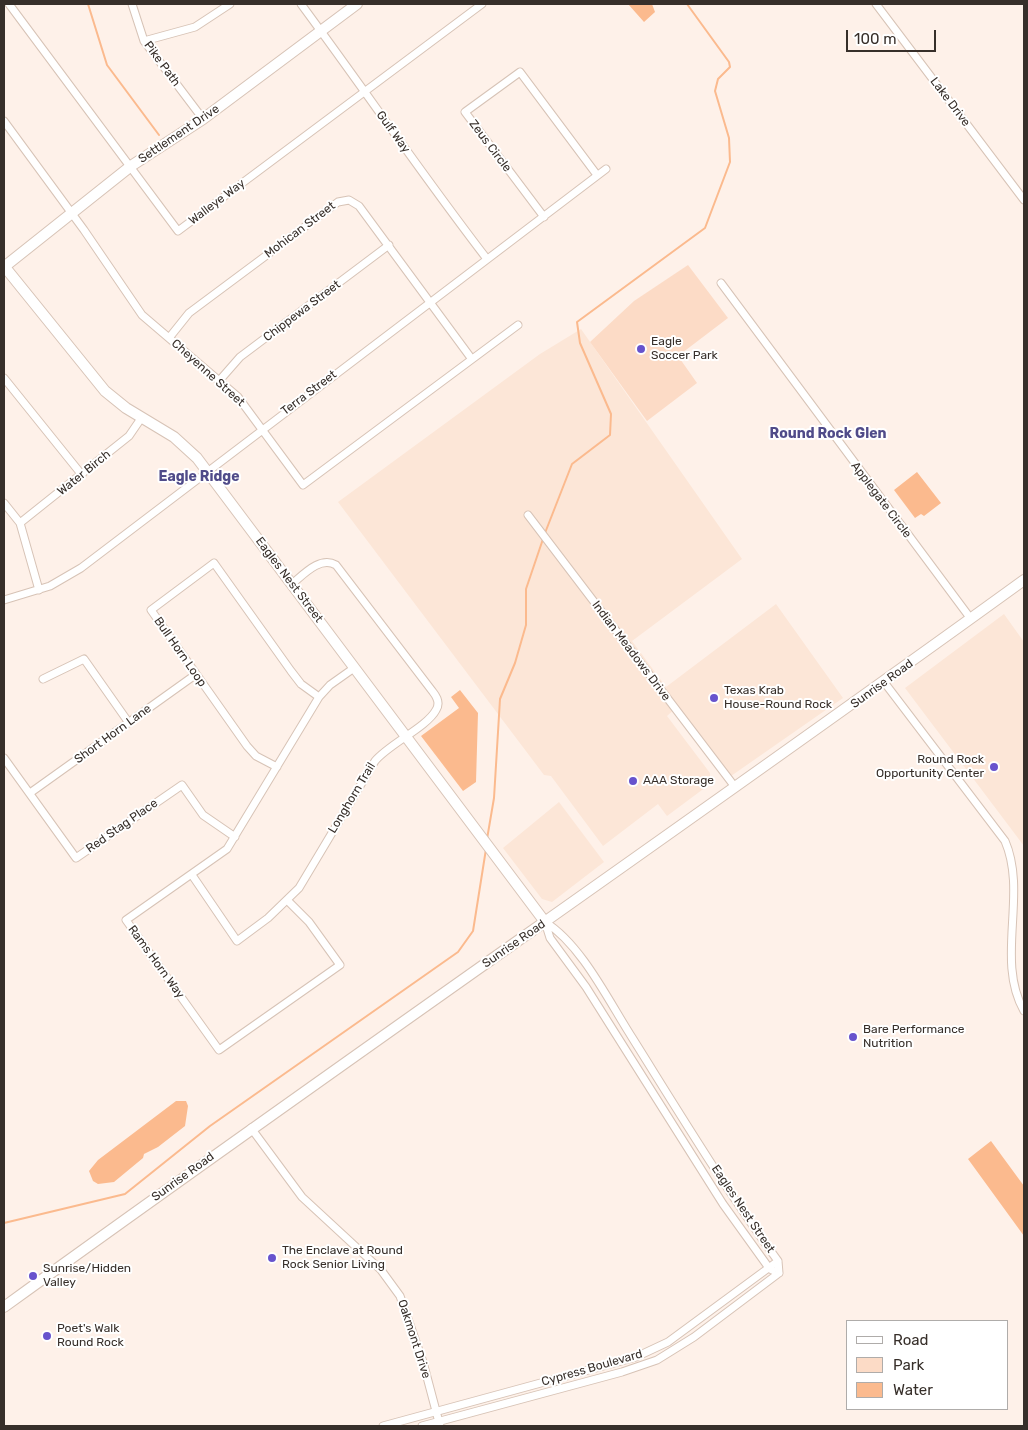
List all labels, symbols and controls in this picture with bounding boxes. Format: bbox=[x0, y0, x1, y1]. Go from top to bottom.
scale bar bbox=[848, 20, 938, 52]
text: 100 m bbox=[854, 30, 896, 48]
street label: Pike Path bbox=[141, 39, 183, 89]
street label: Lake Drive bbox=[927, 75, 973, 129]
street label: Settlement Drive bbox=[136, 102, 222, 166]
street label: Gulf Way bbox=[373, 108, 413, 156]
street label: Zeus Circle bbox=[466, 117, 514, 175]
street label: Walleye Way bbox=[186, 176, 248, 228]
street label: Mohican Street bbox=[262, 199, 338, 261]
street label: Chippewa Street bbox=[261, 277, 343, 345]
place label: Eagle Soccer Park bbox=[651, 335, 718, 363]
street label: Cheyenne Street bbox=[168, 336, 248, 410]
marker: Eagle Soccer Park bbox=[635, 343, 647, 355]
street label: Terra Street bbox=[278, 367, 340, 419]
district label: Round Rock Glen bbox=[770, 426, 886, 442]
street label: Water Birch bbox=[55, 447, 113, 499]
street label: Applegate Circle bbox=[848, 459, 914, 541]
district label: Eagle Ridge bbox=[158, 469, 240, 485]
street label: Eagles Nest Street bbox=[252, 534, 326, 626]
street label: Indian Meadows Drive bbox=[589, 598, 673, 704]
street label: Bull Horn Loop bbox=[151, 614, 209, 690]
street label: Sunrise Road bbox=[848, 657, 916, 711]
place label: Texas Krab House-Round Rock bbox=[724, 684, 832, 712]
marker: Texas Krab House-Round Rock bbox=[708, 692, 720, 704]
street label: Short Horn Lane bbox=[72, 701, 154, 767]
place label: Round Rock Opportunity Center bbox=[876, 753, 984, 781]
street label: Longhorn Trail bbox=[325, 760, 379, 836]
marker: Round Rock Opportunity Center bbox=[988, 761, 1000, 773]
place label: AAA Storage bbox=[643, 774, 714, 788]
marker: AAA Storage bbox=[627, 775, 639, 787]
street label: Red Stag Place bbox=[83, 796, 161, 856]
street label: Sunrise Road bbox=[480, 917, 548, 971]
street label: Rams Horn Way bbox=[125, 923, 187, 1001]
place label: Bare Performance Nutrition bbox=[863, 1023, 965, 1051]
marker: Bare Performance Nutrition bbox=[847, 1031, 859, 1043]
street label: Sunrise Road bbox=[149, 1150, 217, 1204]
street label: Eagles Nest Street bbox=[708, 1162, 778, 1256]
place label: The Enclave at Round Rock Senior Living bbox=[282, 1244, 403, 1272]
marker: The Enclave at Round Rock Senior Living bbox=[266, 1252, 278, 1264]
place label: Sunrise/Hidden Valley bbox=[43, 1262, 131, 1290]
marker: Sunrise/Hidden Valley bbox=[27, 1270, 39, 1282]
street label: Oakmont Drive bbox=[394, 1298, 434, 1380]
legend bbox=[846, 1320, 1008, 1410]
place label: Poet's Walk Round Rock bbox=[57, 1322, 124, 1350]
marker: Poet's Walk Round Rock bbox=[41, 1330, 53, 1342]
text: Road bbox=[893, 1331, 929, 1349]
street label: Cypress Boulevard bbox=[540, 1347, 644, 1389]
text: Park bbox=[893, 1356, 924, 1374]
text: Water bbox=[893, 1381, 933, 1399]

